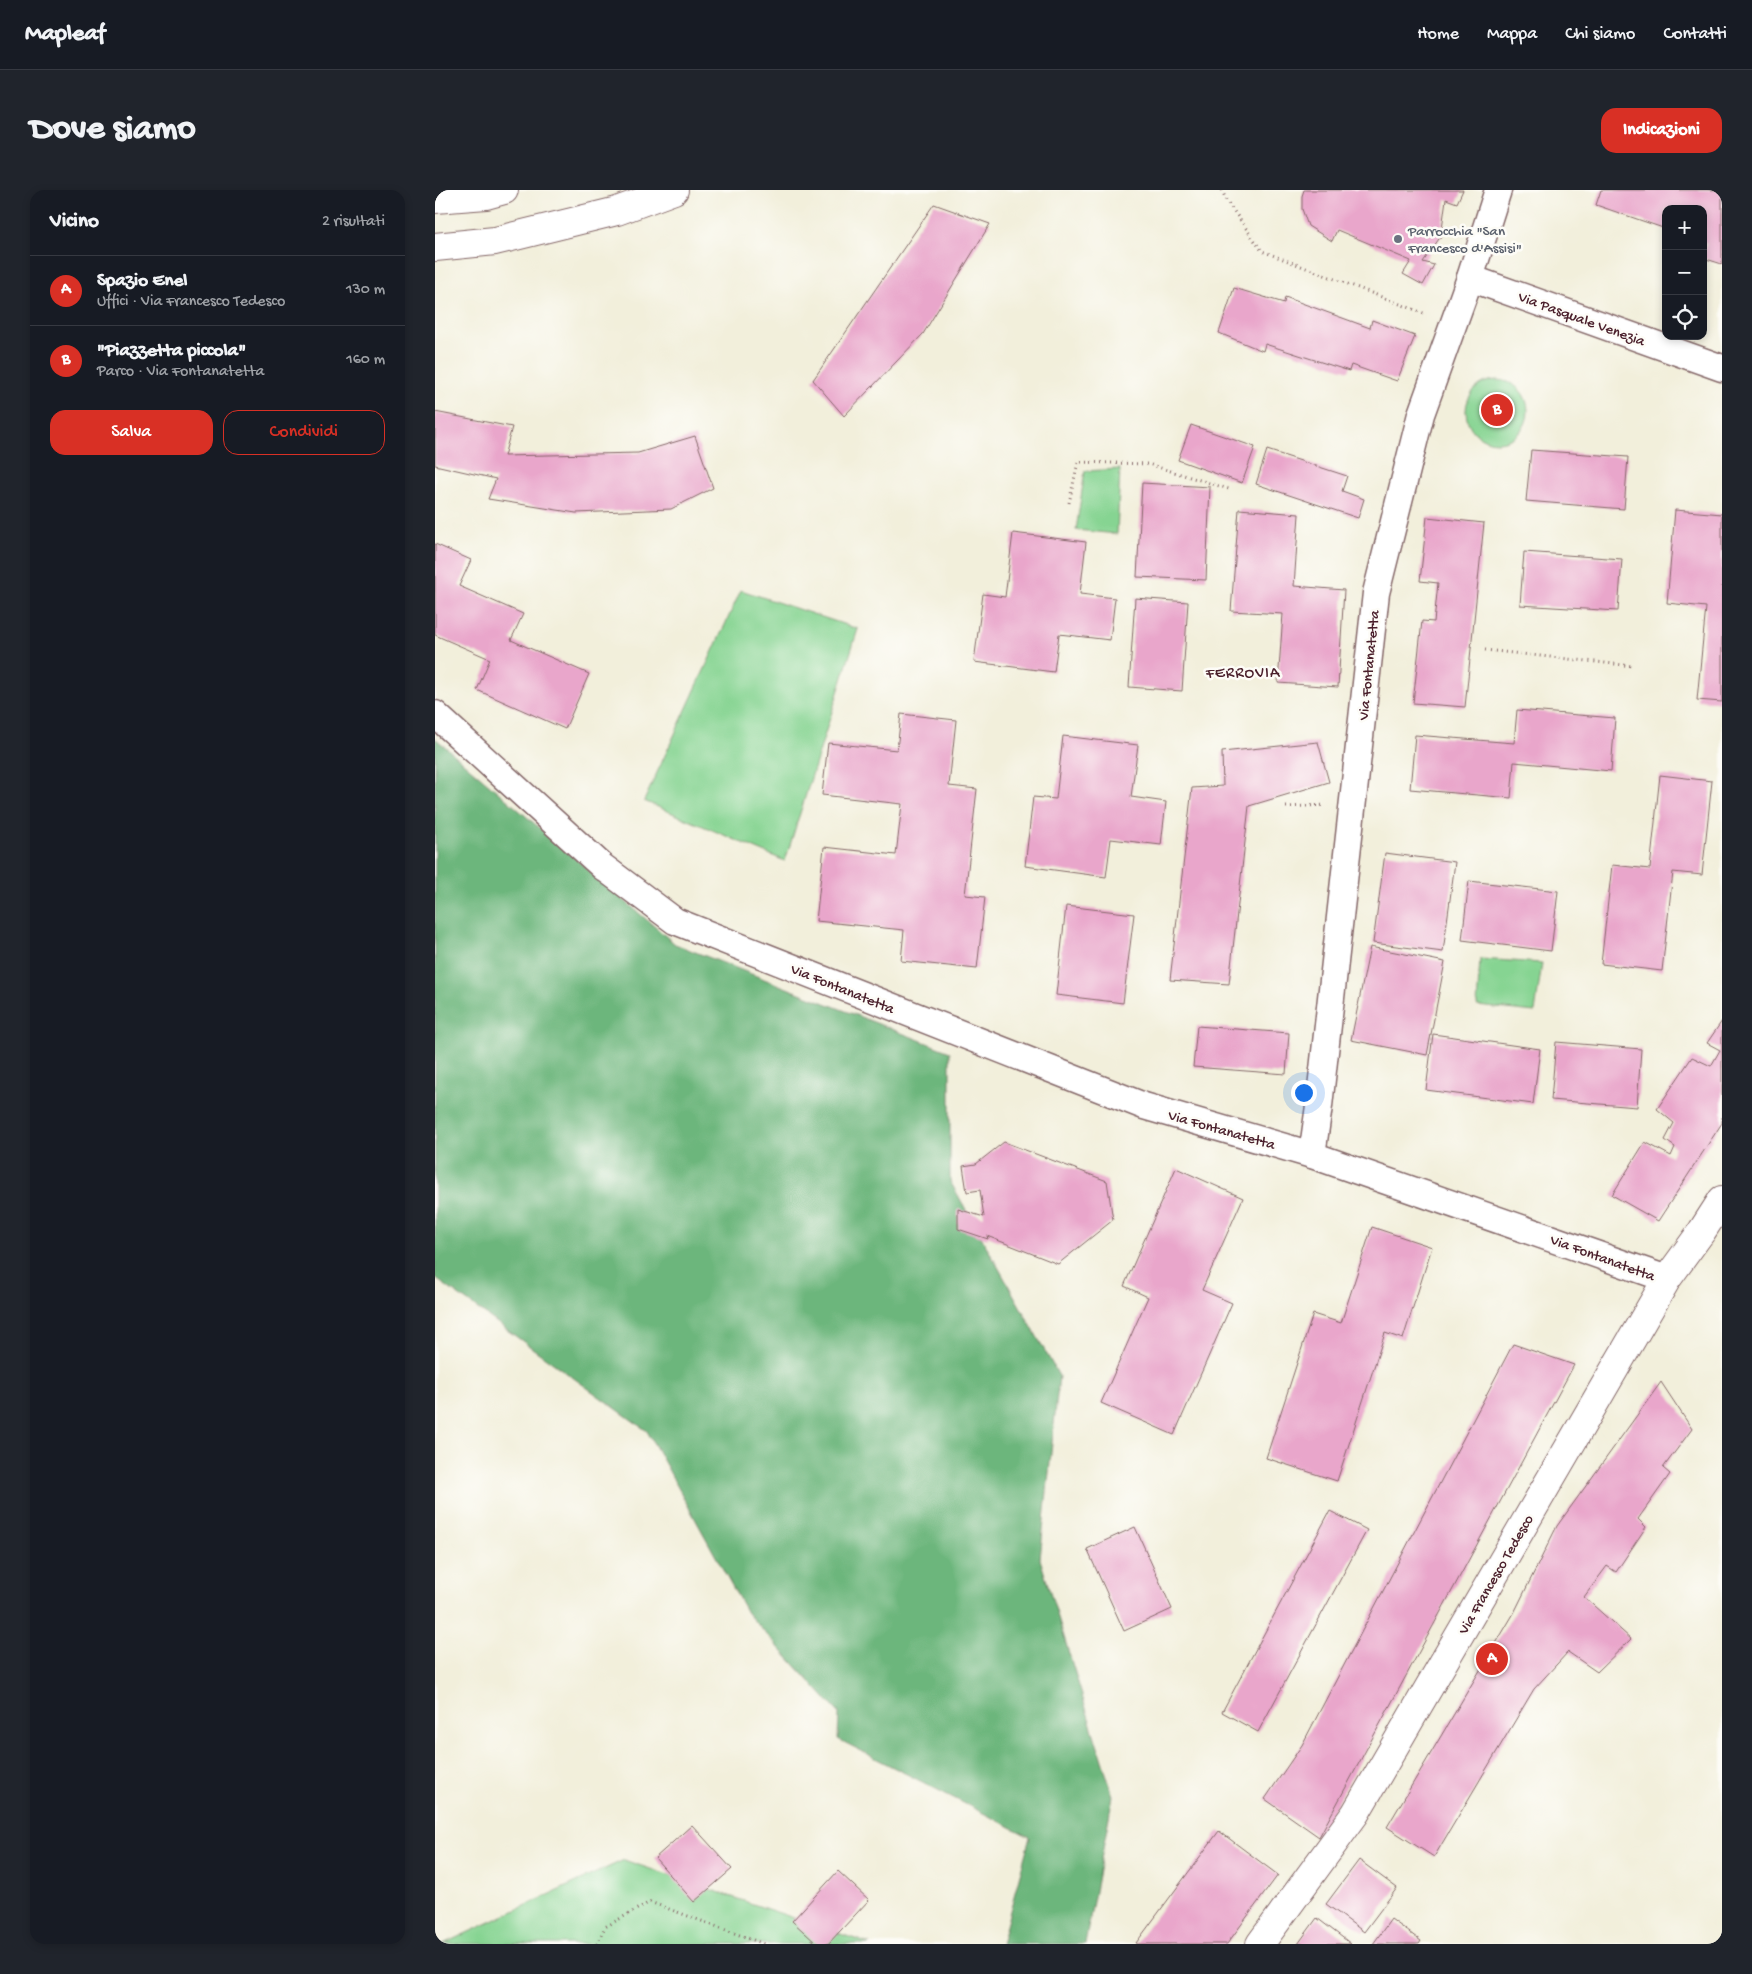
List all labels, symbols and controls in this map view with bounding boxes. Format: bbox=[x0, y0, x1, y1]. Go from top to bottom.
text: Mapleaf bbox=[25, 20, 105, 49]
text: Home bbox=[1417, 24, 1459, 45]
text: Mappa bbox=[1487, 24, 1537, 45]
text: Chi siamo bbox=[1565, 24, 1635, 45]
text: Contatti bbox=[1663, 24, 1727, 45]
button: Indicazioni bbox=[1601, 108, 1722, 153]
text: Dove siamo bbox=[30, 110, 196, 151]
map controls bbox=[1662, 205, 1707, 340]
button: + bbox=[1662, 205, 1707, 250]
text: Vicino bbox=[50, 210, 99, 235]
text: 2 risultati bbox=[322, 213, 385, 232]
place label: Parrocchia "San Francesco d'Assisi" bbox=[1407, 223, 1522, 258]
marker: Parrocchia "San Francesco d'Assisi" bbox=[1392, 233, 1404, 245]
button: − bbox=[1662, 250, 1707, 295]
text: Spazio Enel bbox=[97, 270, 187, 293]
text: A bbox=[61, 281, 71, 300]
text: 130 m bbox=[346, 281, 385, 300]
street label: Via Pasquale Venezia bbox=[1514, 288, 1648, 351]
text: Uffici · Via Francesco Tedesco bbox=[97, 293, 285, 312]
button: locate bbox=[1662, 295, 1707, 340]
text: "Piazzetta piccola" bbox=[97, 340, 246, 363]
text: B bbox=[62, 351, 70, 370]
text: 160 m bbox=[346, 351, 385, 370]
text: Parco · Via Fontanatetta bbox=[97, 363, 265, 382]
pin: B bbox=[1481, 391, 1513, 429]
button: Salva bbox=[50, 410, 213, 455]
button: Condividi bbox=[223, 410, 385, 455]
street label: Via Fontanatetta bbox=[1355, 609, 1385, 722]
district label: FERROVIA bbox=[1205, 665, 1281, 684]
street label: Via Fontanatetta bbox=[787, 960, 897, 1019]
your location bbox=[1291, 1080, 1317, 1106]
street label: Via Fontanatetta bbox=[1165, 1107, 1278, 1155]
street label: Via Fontanatetta bbox=[1546, 1231, 1658, 1286]
street label: Via Francesco Tedesco bbox=[1455, 1512, 1538, 1639]
pin: A bbox=[1476, 1640, 1508, 1678]

